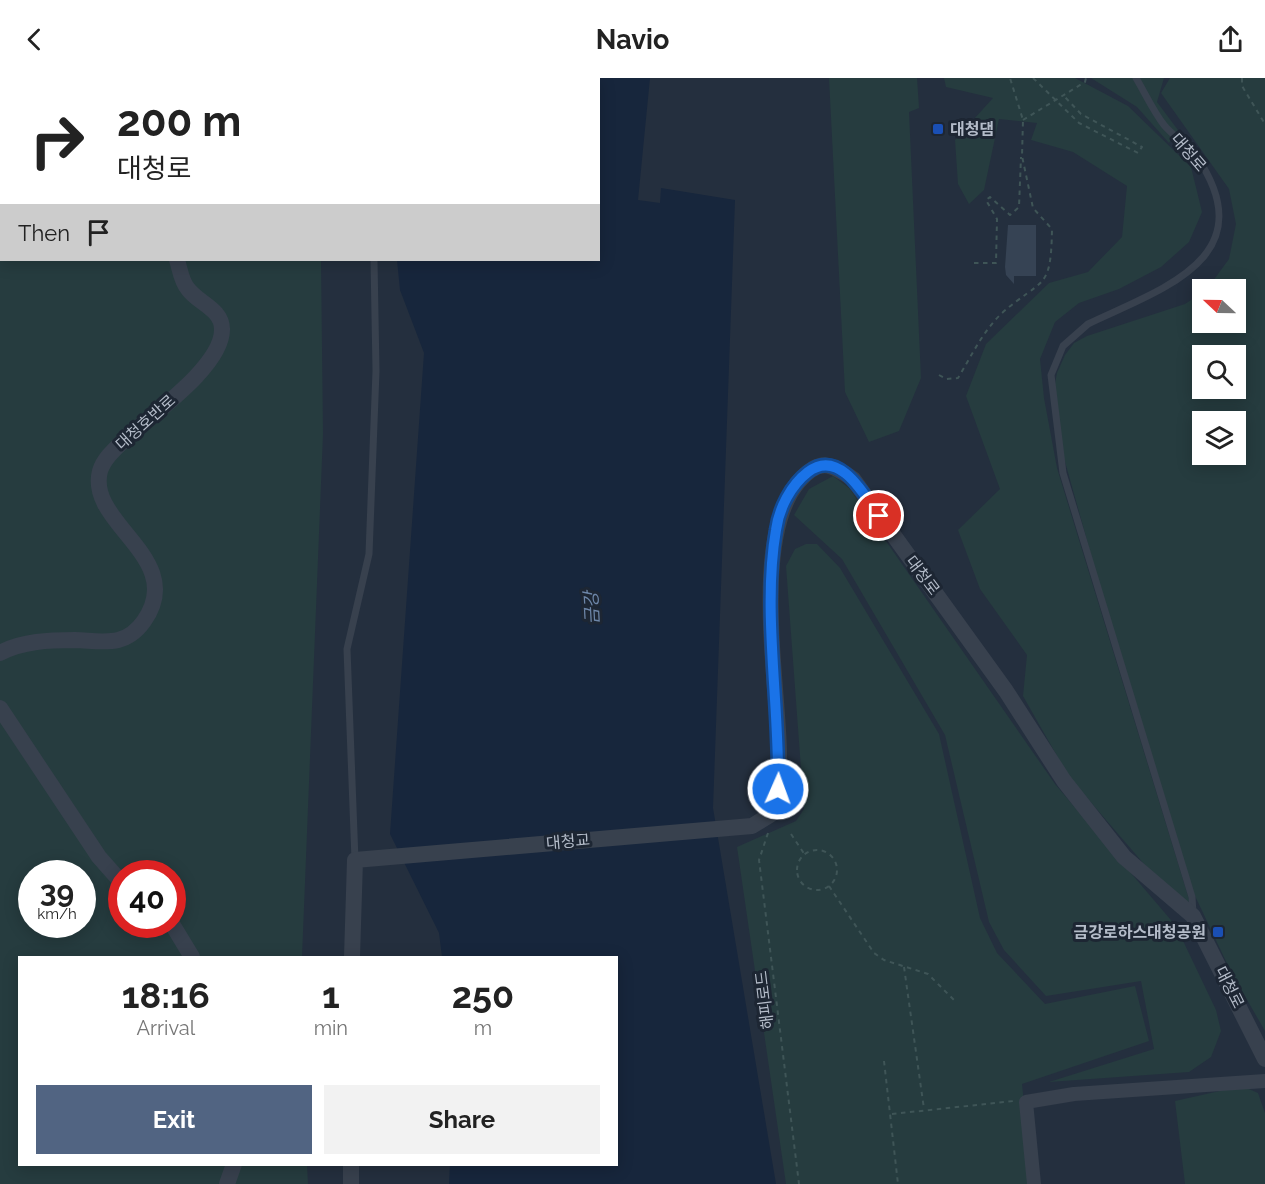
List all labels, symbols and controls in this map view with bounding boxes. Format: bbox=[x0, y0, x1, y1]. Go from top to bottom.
icon: back bbox=[18, 23, 51, 56]
icon: share bbox=[1214, 23, 1247, 56]
text: Navio bbox=[596, 24, 669, 55]
text: 200 m bbox=[117, 97, 241, 146]
icon: right bbox=[18, 102, 96, 180]
place label: 대청댐 bbox=[950, 120, 994, 139]
marker: 대청댐 bbox=[931, 122, 945, 136]
street label: 대청로 bbox=[1167, 129, 1210, 175]
text: 대청로 bbox=[117, 153, 192, 184]
icon: arrive bbox=[82, 216, 115, 249]
text: Then bbox=[18, 220, 70, 246]
north arrow bbox=[1192, 279, 1246, 333]
map controls bbox=[1192, 279, 1246, 465]
button: search bbox=[1192, 345, 1246, 399]
street label: 대청호반로 bbox=[112, 391, 179, 454]
button: layers bbox=[1192, 411, 1246, 465]
pin bbox=[853, 490, 904, 541]
icon: arrive bbox=[862, 499, 895, 532]
street label: 대청로 bbox=[902, 552, 944, 599]
water label: 금강 bbox=[580, 589, 603, 625]
position arrow bbox=[746, 757, 810, 821]
street label: 대청교 bbox=[545, 830, 591, 853]
speed limit sign: 40 bbox=[108, 860, 186, 938]
text: 39 bbox=[40, 874, 74, 909]
text: km/h bbox=[37, 905, 77, 923]
place label: 금강로하스대청공원 bbox=[1074, 923, 1206, 942]
marker: 금강로하스대청공원 bbox=[1211, 925, 1225, 939]
street label: 대청로 bbox=[1211, 963, 1248, 1011]
street label: 해피로드 bbox=[751, 970, 778, 1030]
text: 18:16 bbox=[122, 974, 210, 1016]
text: 1 bbox=[322, 974, 340, 1016]
text: 250 bbox=[452, 974, 514, 1016]
text: Arrival bbox=[136, 1016, 195, 1040]
text: min bbox=[314, 1016, 348, 1040]
text: m bbox=[474, 1016, 492, 1040]
button: Exit bbox=[36, 1085, 312, 1154]
button: Share bbox=[324, 1085, 600, 1154]

